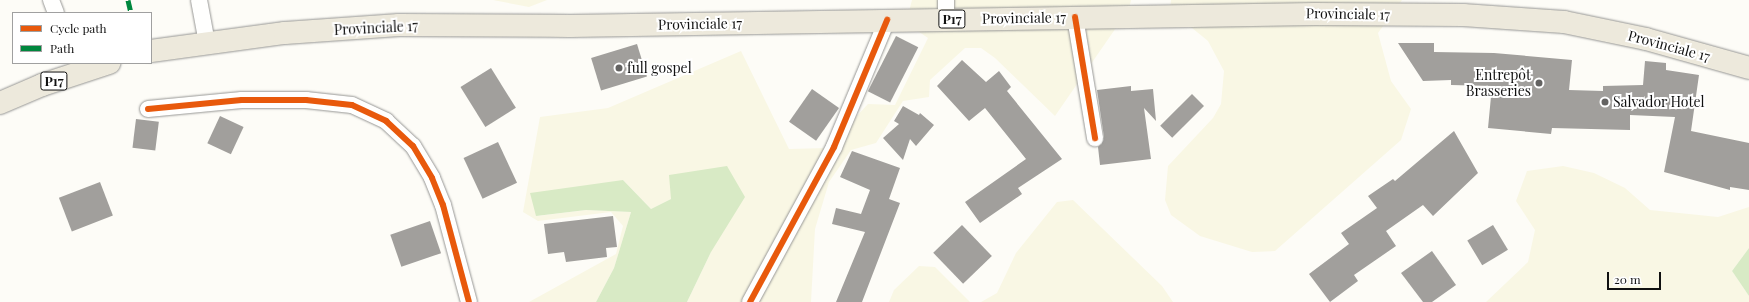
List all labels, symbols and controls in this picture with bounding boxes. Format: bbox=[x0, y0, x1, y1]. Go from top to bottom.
street label: Provinciale 17 bbox=[1306, 5, 1390, 23]
road number: P17 bbox=[938, 8, 966, 30]
street label: Provinciale 17 bbox=[982, 9, 1066, 27]
legend bbox=[12, 12, 152, 64]
street label: Provinciale 17 bbox=[658, 15, 742, 33]
street label: Provinciale 17 bbox=[334, 17, 418, 39]
text: Cycle path bbox=[50, 20, 107, 36]
street label: Provinciale 17 bbox=[1626, 27, 1712, 65]
text: Path bbox=[50, 40, 74, 56]
place label: full gospel bbox=[627, 60, 692, 76]
marker: full gospel bbox=[614, 63, 624, 73]
place label: Entrepôt Brasseries bbox=[1466, 67, 1531, 100]
road number: P17 bbox=[40, 70, 68, 92]
marker: Entrepôt Brasseries bbox=[1534, 78, 1544, 88]
place label: Salvador Hotel bbox=[1613, 94, 1705, 110]
marker: Salvador Hotel bbox=[1600, 97, 1610, 107]
scale bar bbox=[1609, 264, 1663, 290]
text: 20 m bbox=[1614, 271, 1641, 287]

